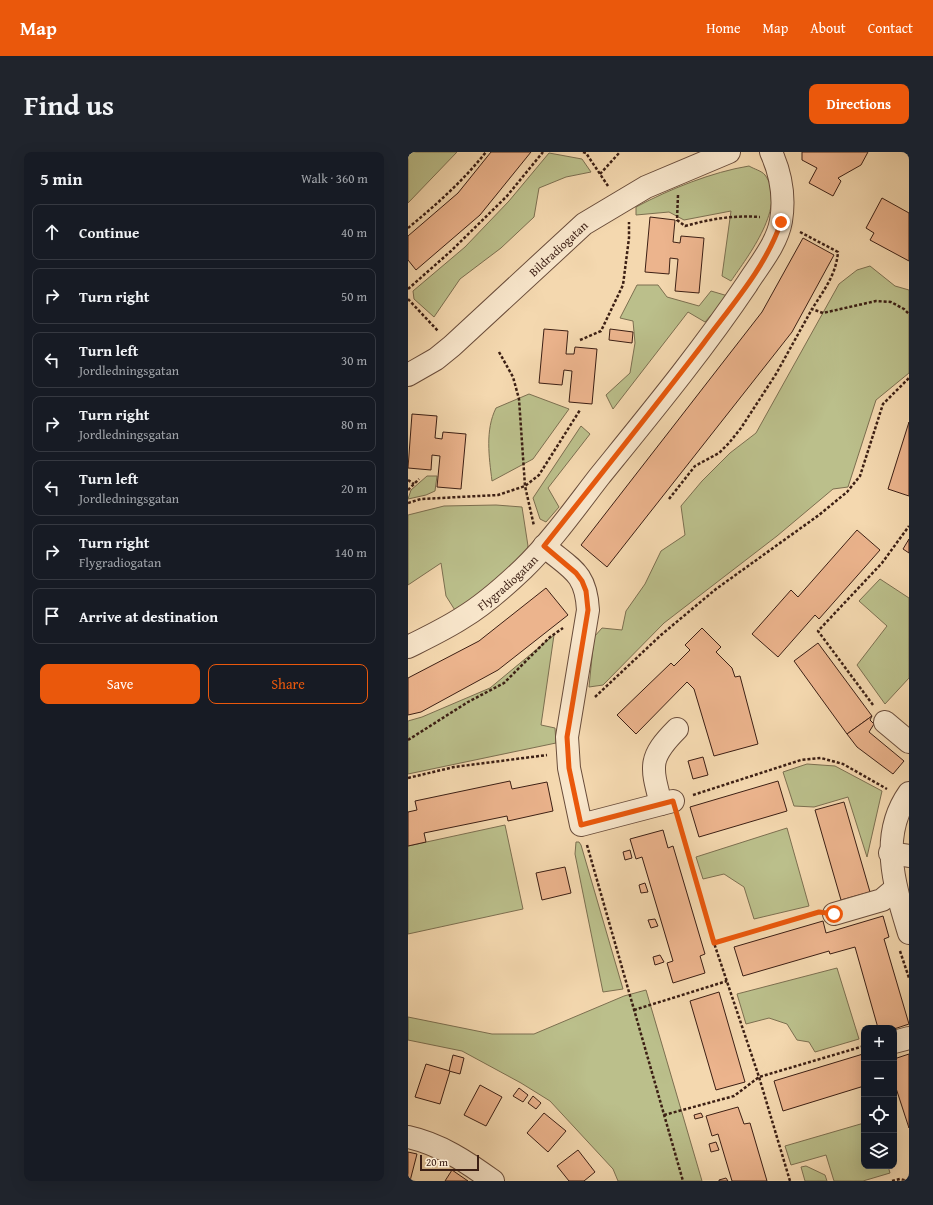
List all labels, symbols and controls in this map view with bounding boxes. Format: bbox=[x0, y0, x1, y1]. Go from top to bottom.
text: Map bbox=[20, 14, 57, 42]
text: Home bbox=[706, 18, 741, 38]
text: Map bbox=[763, 18, 788, 38]
text: About bbox=[810, 18, 846, 38]
text: Contact bbox=[868, 18, 913, 38]
text: Find us bbox=[24, 84, 114, 125]
button: Directions bbox=[809, 84, 909, 124]
text: 5 min bbox=[40, 166, 82, 191]
text: Walk · 360 m bbox=[301, 169, 368, 188]
route end bbox=[772, 213, 790, 231]
street label: Bildradiogatan bbox=[525, 216, 591, 280]
icon: ahead bbox=[41, 221, 63, 243]
text: Continue bbox=[79, 222, 140, 243]
text: 40 m bbox=[341, 223, 367, 242]
icon: right bbox=[41, 285, 63, 307]
text: Turn right bbox=[79, 286, 150, 307]
text: 50 m bbox=[341, 287, 367, 306]
text: Turn left bbox=[79, 340, 138, 361]
icon: left bbox=[41, 349, 63, 371]
text: 30 m bbox=[341, 351, 367, 370]
text: Jordledningsgatan bbox=[79, 361, 179, 380]
text: Turn right bbox=[79, 404, 150, 425]
icon: right bbox=[41, 413, 63, 435]
text: 80 m bbox=[341, 415, 367, 434]
text: Jordledningsgatan bbox=[79, 425, 179, 444]
text: Turn left bbox=[79, 468, 138, 489]
icon: left bbox=[41, 477, 63, 499]
text: 20 m bbox=[341, 479, 367, 498]
text: Jordledningsgatan bbox=[79, 489, 179, 508]
text: Turn right bbox=[79, 532, 150, 553]
icon: right bbox=[41, 541, 63, 563]
text: 140 m bbox=[335, 543, 367, 562]
street label: Flygradiogatan bbox=[473, 551, 541, 614]
text: Flygradiogatan bbox=[79, 553, 161, 572]
icon: arrive bbox=[41, 605, 63, 627]
text: Arrive at destination bbox=[79, 606, 218, 627]
button: Save bbox=[40, 664, 200, 704]
button: Share bbox=[208, 664, 368, 704]
route start bbox=[825, 905, 843, 923]
map controls bbox=[861, 1025, 897, 1169]
button: + bbox=[861, 1025, 897, 1061]
button: − bbox=[861, 1061, 897, 1097]
button: locate bbox=[861, 1097, 897, 1133]
button: layers bbox=[861, 1133, 897, 1169]
scale bar bbox=[420, 1153, 479, 1172]
text: 20 m bbox=[426, 1154, 448, 1170]

